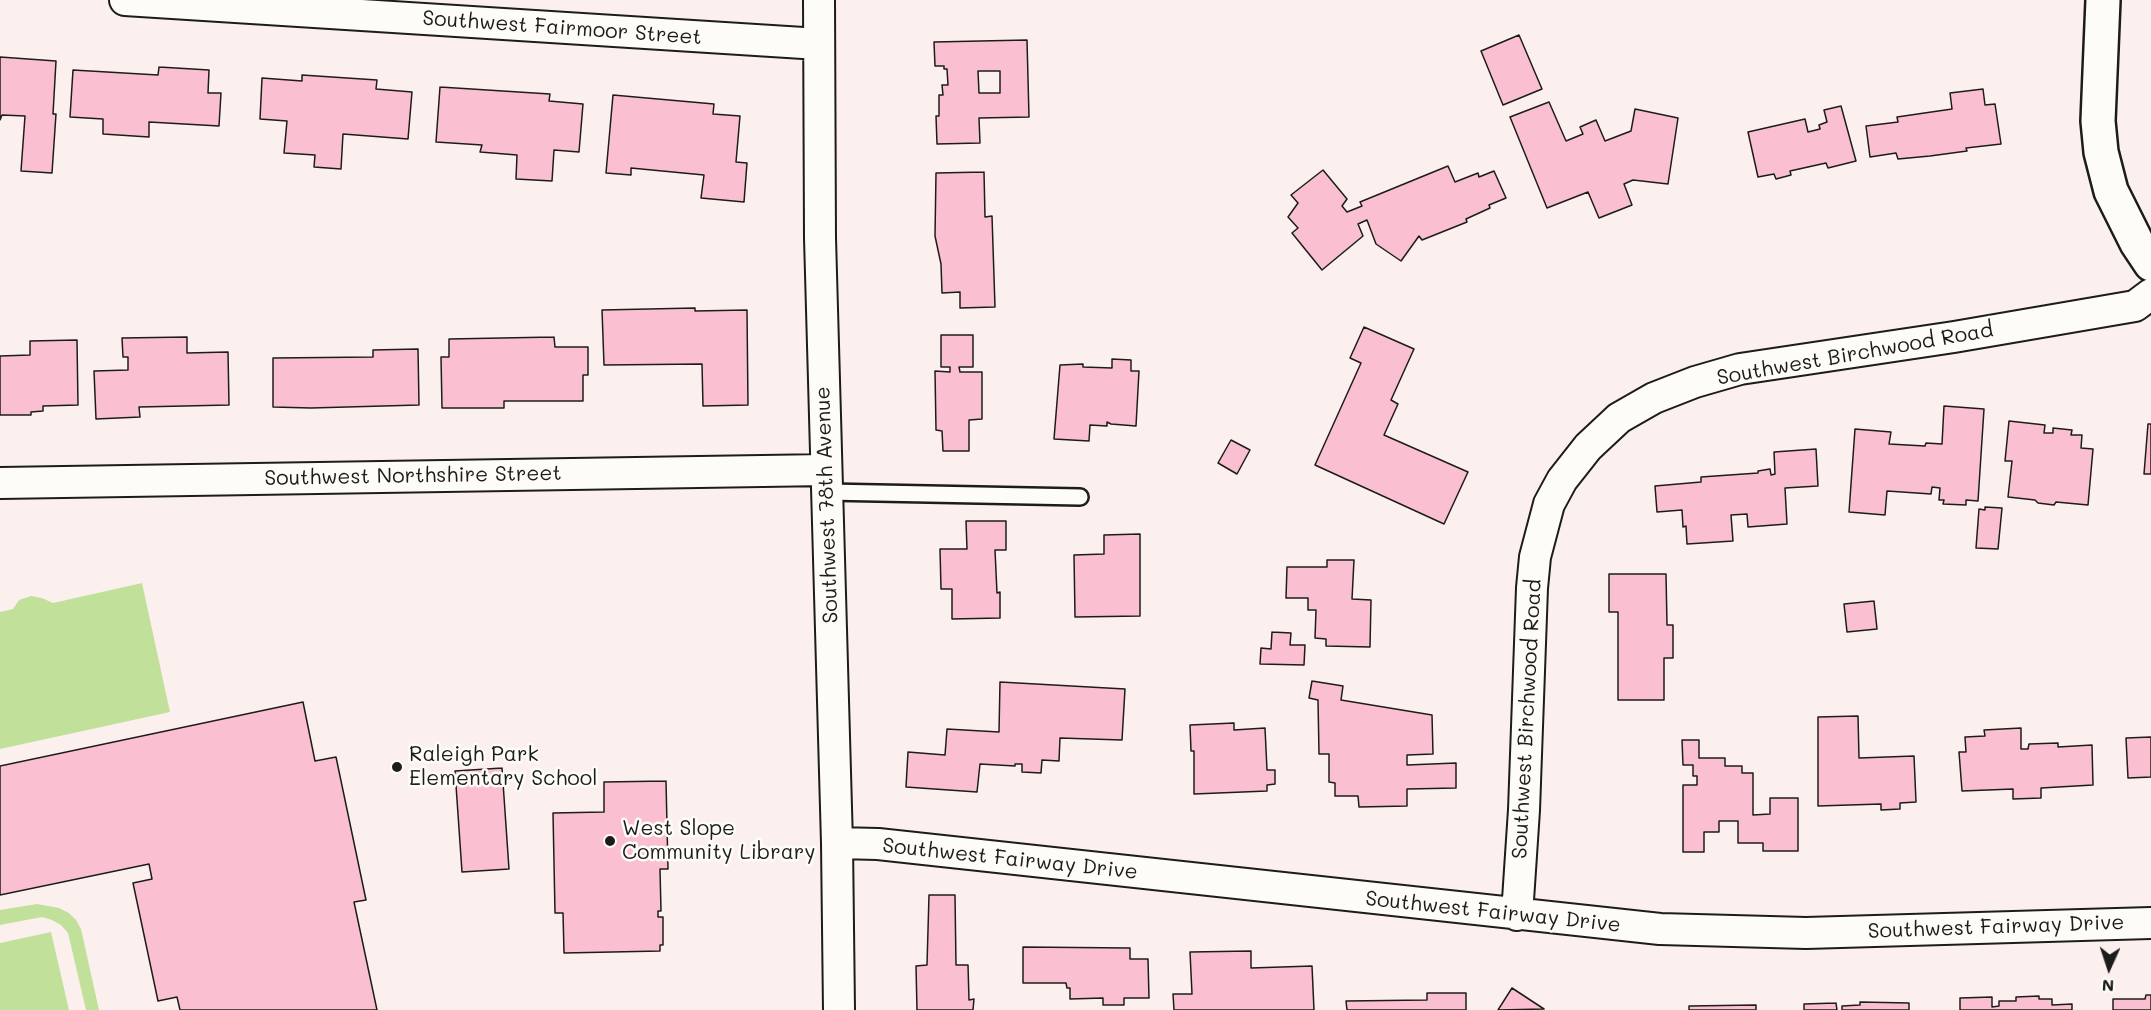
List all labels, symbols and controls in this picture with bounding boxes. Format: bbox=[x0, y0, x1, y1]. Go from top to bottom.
street label: Southwest Fairmoor Street bbox=[422, 6, 702, 50]
street label: Southwest Birchwood Road bbox=[1715, 317, 1995, 391]
street label: Southwest 78th Avenue bbox=[810, 386, 844, 624]
street label: Southwest Northshire Street bbox=[264, 461, 562, 491]
street label: Southwest Birchwood Road bbox=[1507, 579, 1547, 859]
place label: Raleigh Park Elementary School bbox=[409, 742, 597, 792]
marker: Raleigh Park Elementary School bbox=[390, 760, 404, 774]
place label: West Slope Community Library bbox=[622, 816, 815, 866]
street label: Southwest Fairway Drive bbox=[881, 833, 1139, 885]
marker: West Slope Community Library bbox=[603, 834, 617, 848]
street label: Southwest Fairway Drive bbox=[1364, 886, 1622, 938]
street label: Southwest Fairway Drive bbox=[1867, 910, 2125, 944]
north arrow bbox=[2079, 938, 2139, 998]
text: N bbox=[2101, 976, 2115, 997]

